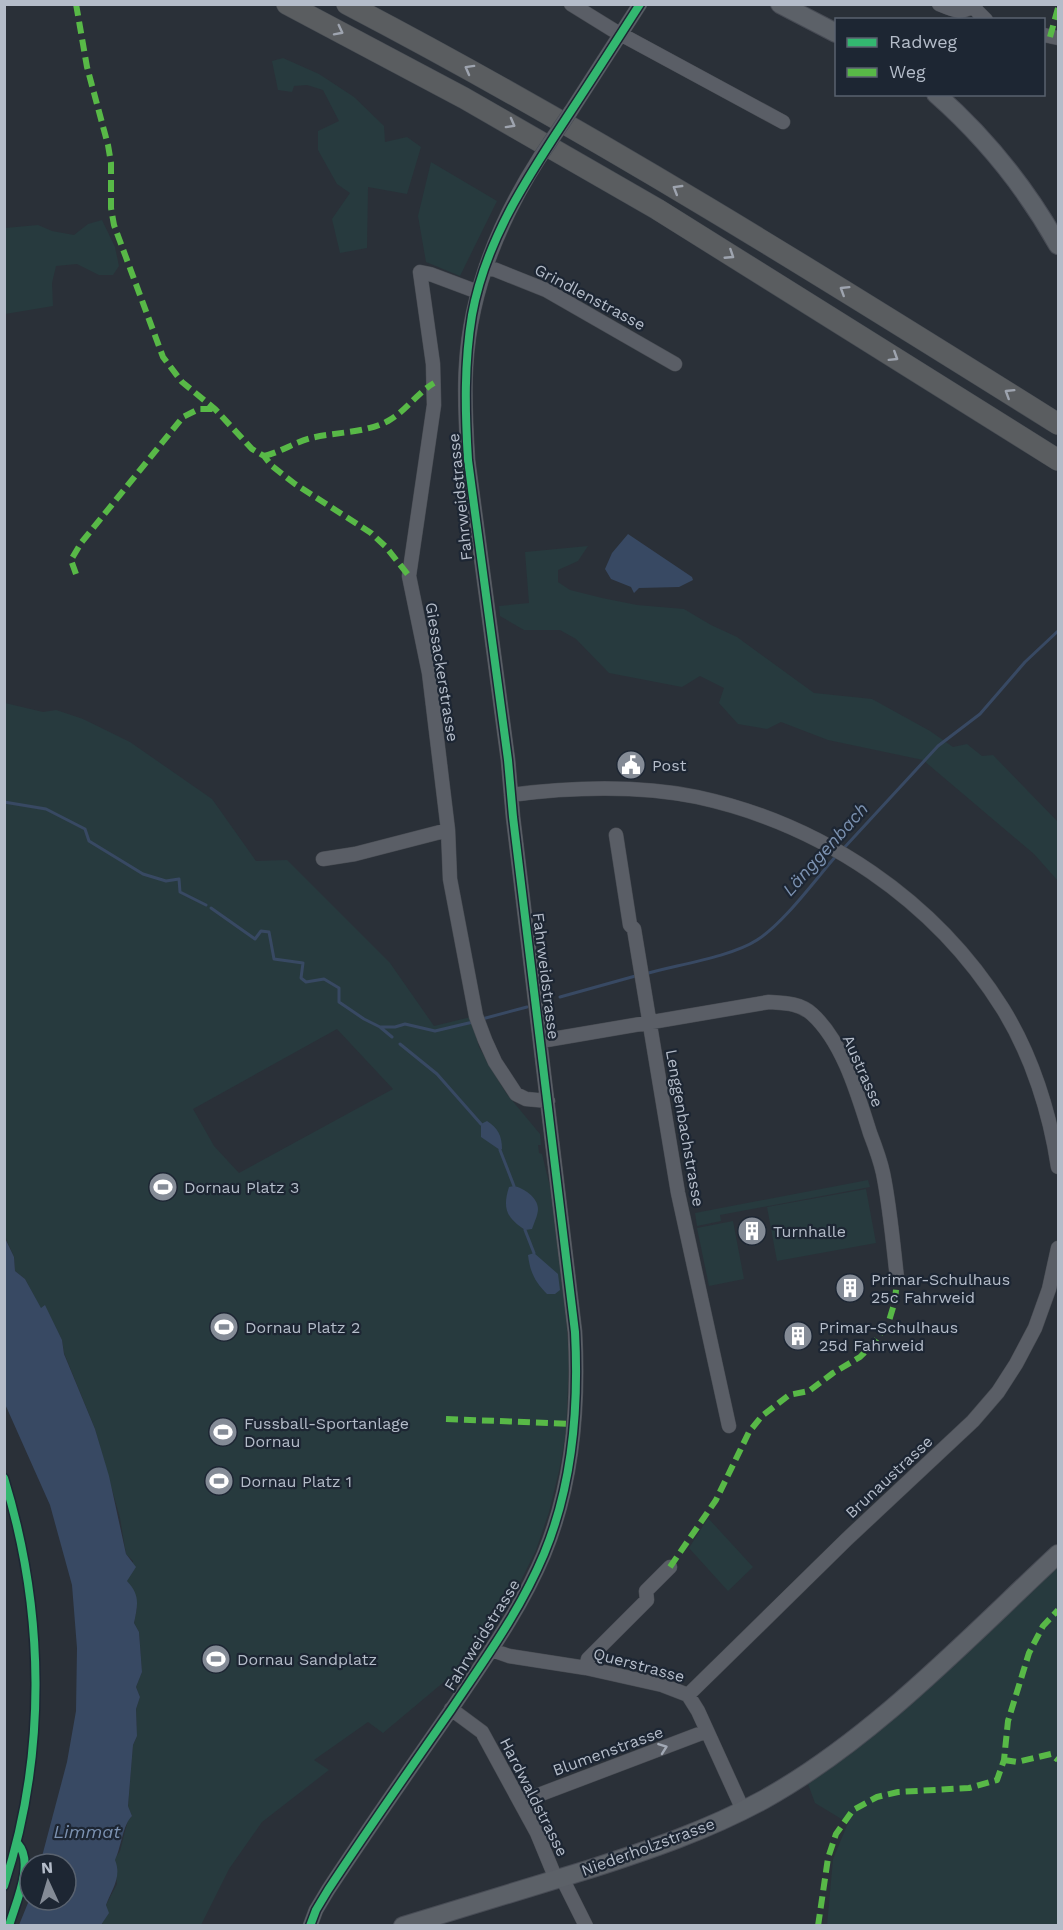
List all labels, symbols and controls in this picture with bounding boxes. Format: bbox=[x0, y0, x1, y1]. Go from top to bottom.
legend bbox=[835, 18, 1045, 96]
one-way arrow bbox=[333, 24, 343, 35]
text: Radweg bbox=[889, 31, 958, 52]
text: Weg bbox=[889, 61, 926, 82]
one-way arrow bbox=[465, 65, 475, 76]
one-way arrow bbox=[504, 117, 515, 128]
one-way arrow bbox=[673, 184, 683, 196]
one-way arrow bbox=[724, 247, 734, 259]
street label: Grindlenstrasse bbox=[531, 260, 649, 334]
one-way arrow bbox=[840, 285, 850, 297]
one-way arrow bbox=[888, 350, 899, 361]
one-way arrow bbox=[1005, 389, 1015, 401]
street label: Fahrweidstrasse bbox=[444, 433, 476, 561]
street label: Giessackerstrasse bbox=[422, 601, 462, 743]
public building icon: Post bbox=[615, 749, 647, 781]
place label: Post bbox=[652, 756, 687, 775]
water label: Länggenbach bbox=[778, 798, 872, 900]
street label: Fahrweidstrasse bbox=[529, 911, 563, 1041]
street label: Austrasse bbox=[839, 1032, 887, 1110]
street label: Lenggenbachstrasse bbox=[662, 1048, 708, 1208]
sports icon: Dornau Platz 3 bbox=[147, 1171, 179, 1203]
place label: Dornau Platz 3 bbox=[184, 1178, 299, 1197]
building icon: Turnhalle bbox=[736, 1215, 768, 1247]
place label: Turnhalle bbox=[773, 1222, 846, 1241]
place label: Primar-Schulhaus 25c Fahrweid bbox=[871, 1270, 1010, 1307]
building icon: Primar-Schulhaus 25c Fahrweid bbox=[834, 1272, 866, 1304]
sports icon: Dornau Platz 2 bbox=[208, 1311, 240, 1343]
place label: Dornau Platz 2 bbox=[245, 1318, 360, 1337]
place label: Primar-Schulhaus 25d Fahrweid bbox=[819, 1318, 958, 1355]
building icon: Primar-Schulhaus 25d Fahrweid bbox=[782, 1320, 814, 1352]
place label: Fussball-Sportanlage Dornau bbox=[244, 1414, 409, 1451]
sports icon: Fussball-Sportanlage Dornau bbox=[207, 1416, 239, 1448]
street label: Brunaustrasse bbox=[841, 1432, 937, 1522]
sports icon: Dornau Platz 1 bbox=[203, 1465, 235, 1497]
place label: Dornau Platz 1 bbox=[240, 1472, 352, 1491]
street label: Fahrweidstrasse bbox=[440, 1576, 524, 1694]
sports icon: Dornau Sandplatz bbox=[200, 1643, 232, 1675]
street label: Querstrasse bbox=[591, 1644, 687, 1686]
place label: Dornau Sandplatz bbox=[237, 1650, 377, 1669]
street label: Blumenstrasse bbox=[550, 1722, 666, 1780]
street label: Hardwaldstrasse bbox=[496, 1734, 572, 1860]
one-way arrow bbox=[656, 1743, 667, 1755]
street label: Niederholzstrasse bbox=[579, 1814, 717, 1880]
water label: Limmat bbox=[53, 1821, 121, 1842]
north arrow bbox=[18, 1852, 78, 1912]
text: N bbox=[40, 1858, 54, 1877]

